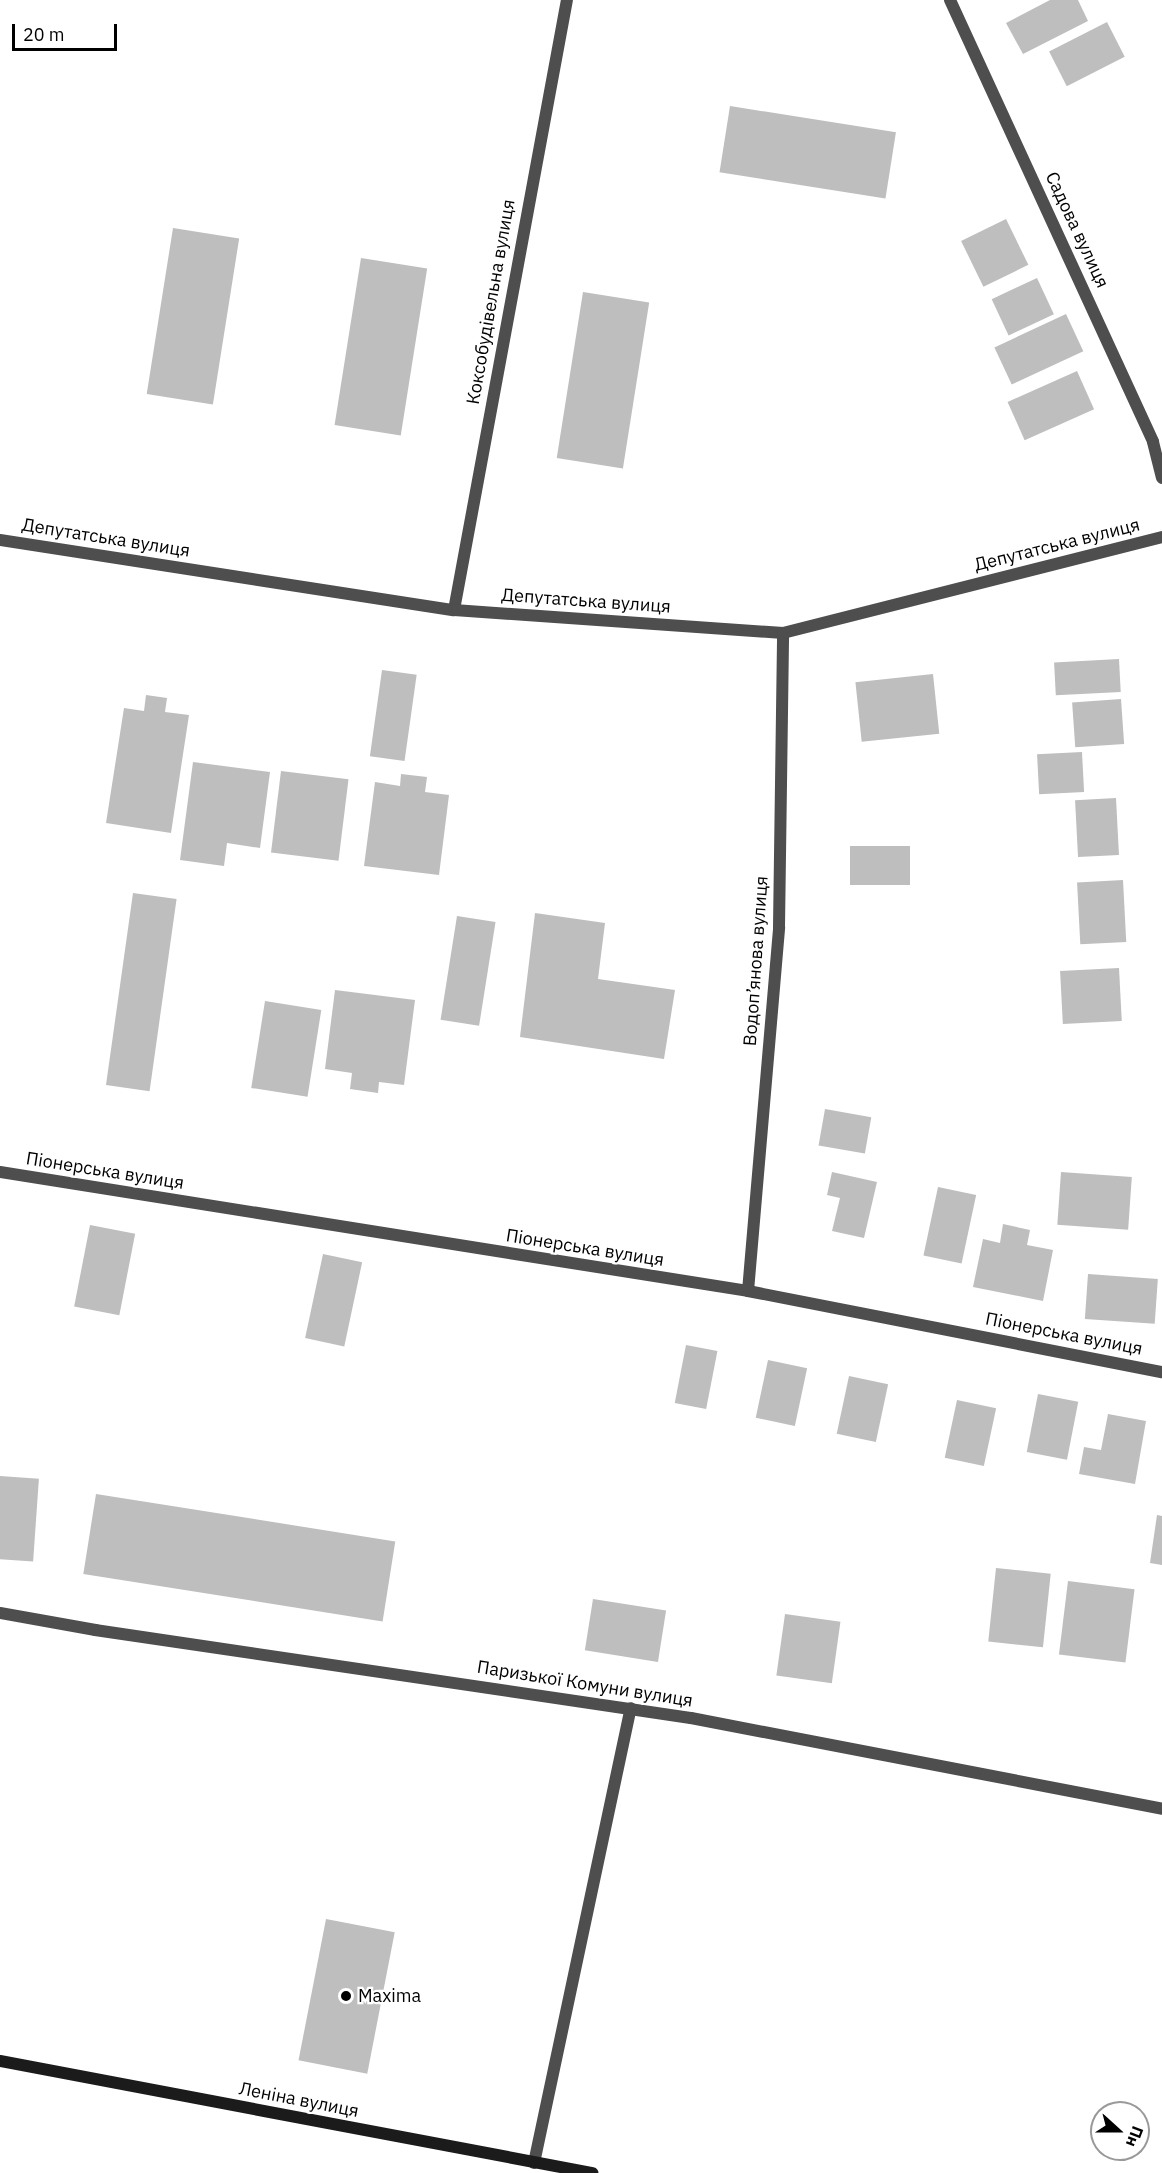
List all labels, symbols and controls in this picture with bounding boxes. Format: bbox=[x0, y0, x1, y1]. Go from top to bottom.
scale bar bbox=[15, 12, 120, 50]
text: 20 m bbox=[23, 23, 65, 46]
street label: Садова вулиця bbox=[1041, 169, 1113, 291]
street label: Коксобудівельна вулиця bbox=[462, 198, 520, 406]
street label: Депутатська вулиця bbox=[20, 514, 192, 562]
street label: Депутатська вулиця bbox=[972, 514, 1142, 576]
street label: Депутатська вулиця bbox=[501, 584, 671, 618]
street label: Водоп’янова вулиця bbox=[739, 875, 773, 1047]
street label: Піонерська вулиця bbox=[24, 1148, 186, 1194]
street label: Піонерська вулиця bbox=[504, 1225, 666, 1271]
street label: Піонерська вулиця bbox=[984, 1308, 1144, 1360]
street label: Паризької Комуни вулиця bbox=[476, 1656, 694, 1712]
place label: Maxima bbox=[358, 1985, 421, 2007]
marker: Maxima bbox=[339, 1989, 353, 2003]
street label: Леніна вулиця bbox=[237, 2078, 361, 2122]
north arrow bbox=[1090, 2101, 1150, 2161]
text: Пн bbox=[1122, 2123, 1148, 2150]

